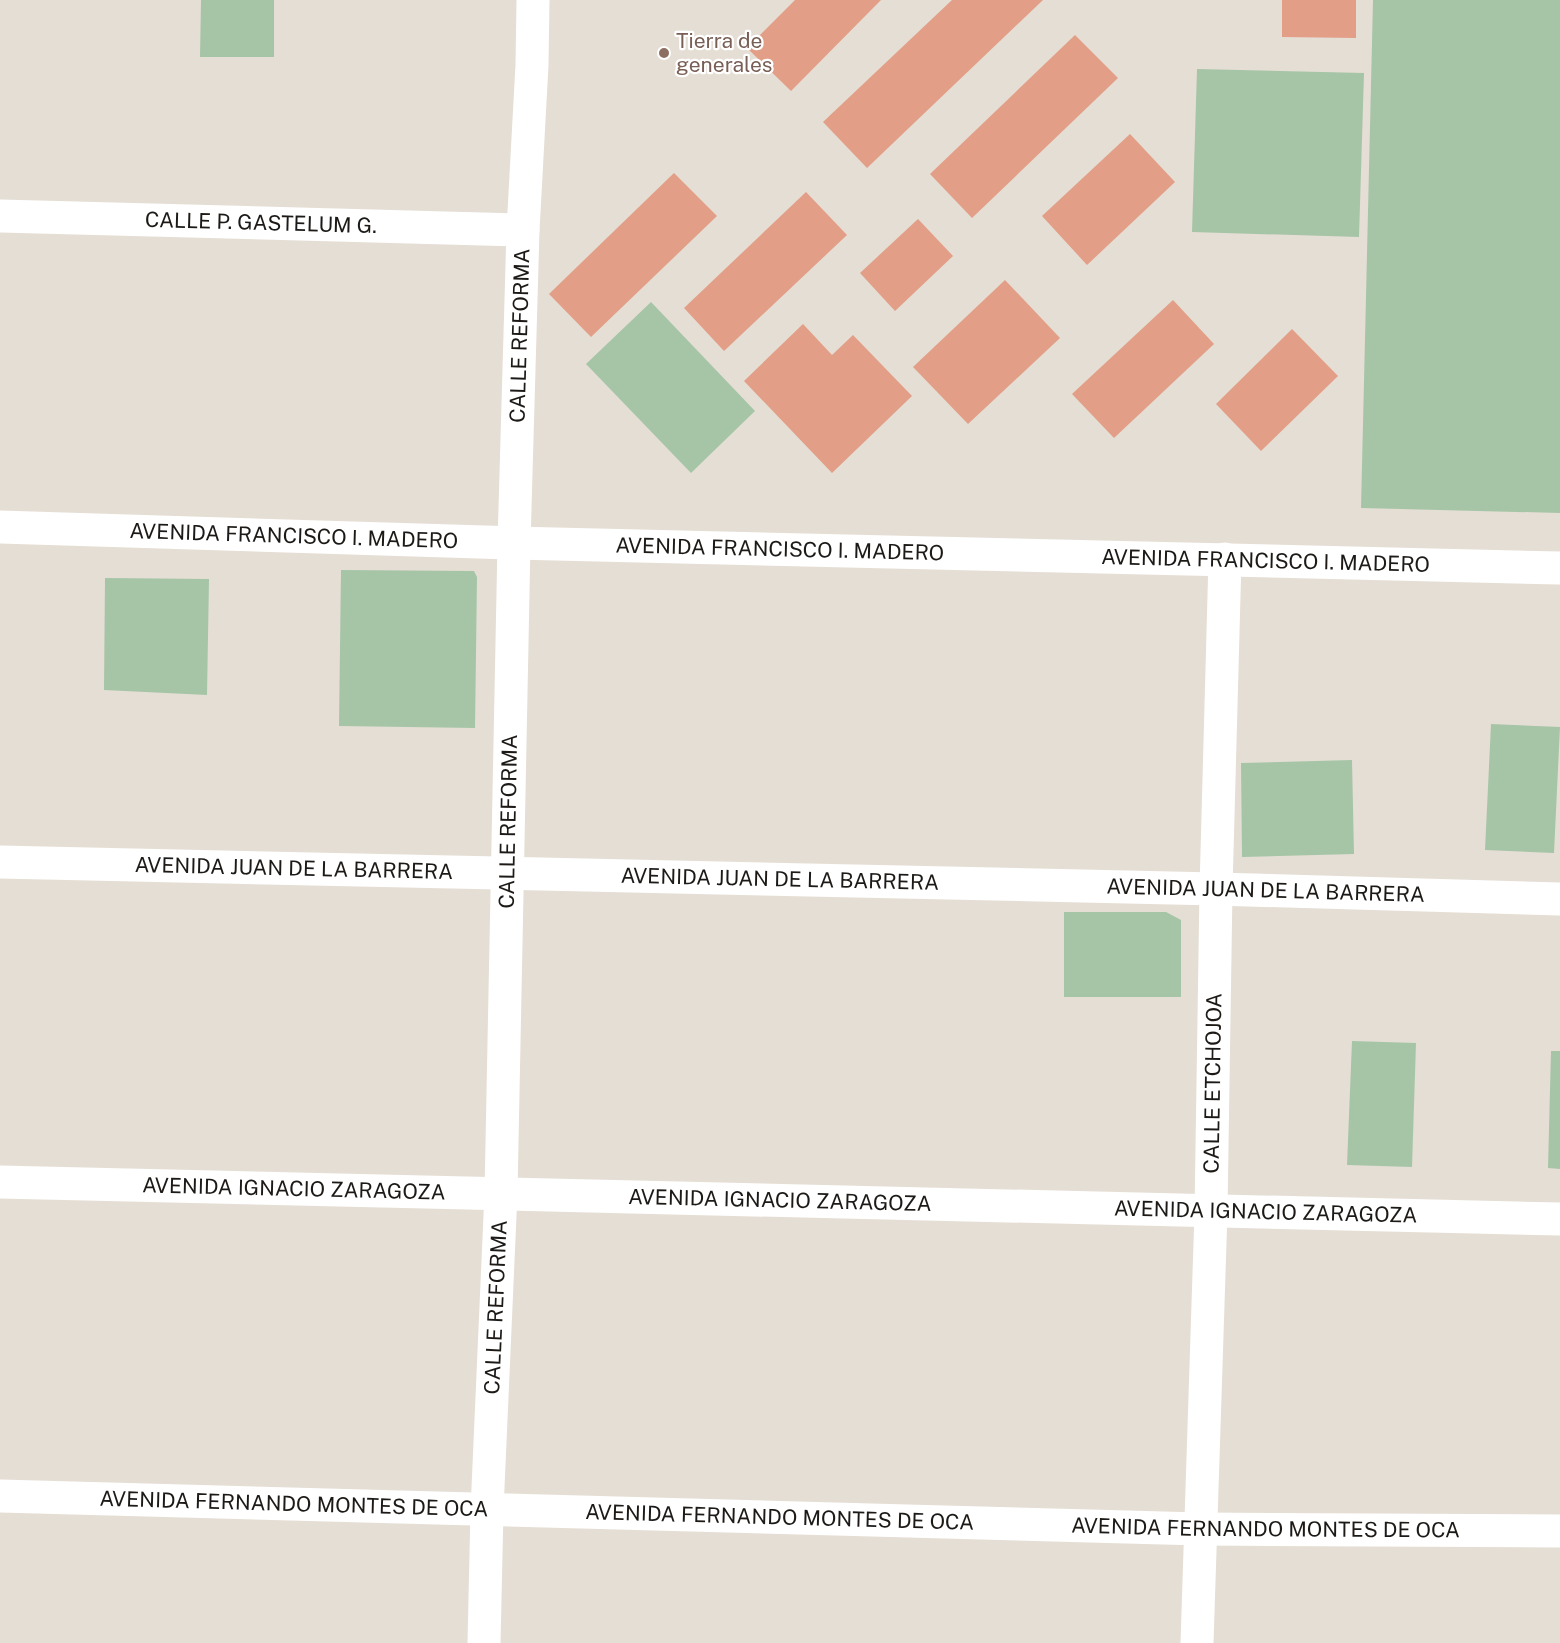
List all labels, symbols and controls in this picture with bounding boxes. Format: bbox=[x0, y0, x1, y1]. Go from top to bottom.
place label: Tierra de generales bbox=[676, 28, 772, 77]
marker: Tierra de generales bbox=[657, 46, 671, 60]
street label: CALLE P. GASTELUM G. bbox=[145, 207, 377, 238]
street label: CALLE REFORMA bbox=[504, 248, 534, 423]
street label: AVENIDA FRANCISCO I. MADERO bbox=[129, 518, 459, 553]
street label: AVENIDA FRANCISCO I. MADERO bbox=[615, 532, 944, 565]
street label: AVENIDA FRANCISCO I. MADERO bbox=[1101, 544, 1430, 577]
street label: CALLE REFORMA bbox=[494, 734, 522, 909]
street label: AVENIDA JUAN DE LA BARRERA bbox=[134, 852, 454, 884]
street label: AVENIDA JUAN DE LA BARRERA bbox=[620, 863, 939, 895]
street label: AVENIDA JUAN DE LA BARRERA bbox=[1106, 874, 1425, 907]
street label: CALLE ETCHOJOA bbox=[1199, 993, 1226, 1174]
street label: AVENIDA IGNACIO ZARAGOZA bbox=[142, 1172, 446, 1205]
street label: AVENIDA IGNACIO ZARAGOZA bbox=[628, 1184, 932, 1216]
street label: AVENIDA IGNACIO ZARAGOZA bbox=[1114, 1195, 1418, 1228]
street label: CALLE REFORMA bbox=[479, 1219, 512, 1395]
street label: AVENIDA FERNANDO MONTES DE OCA bbox=[99, 1486, 489, 1521]
street label: AVENIDA FERNANDO MONTES DE OCA bbox=[585, 1499, 975, 1535]
street label: AVENIDA FERNANDO MONTES DE OCA bbox=[1071, 1512, 1460, 1542]

